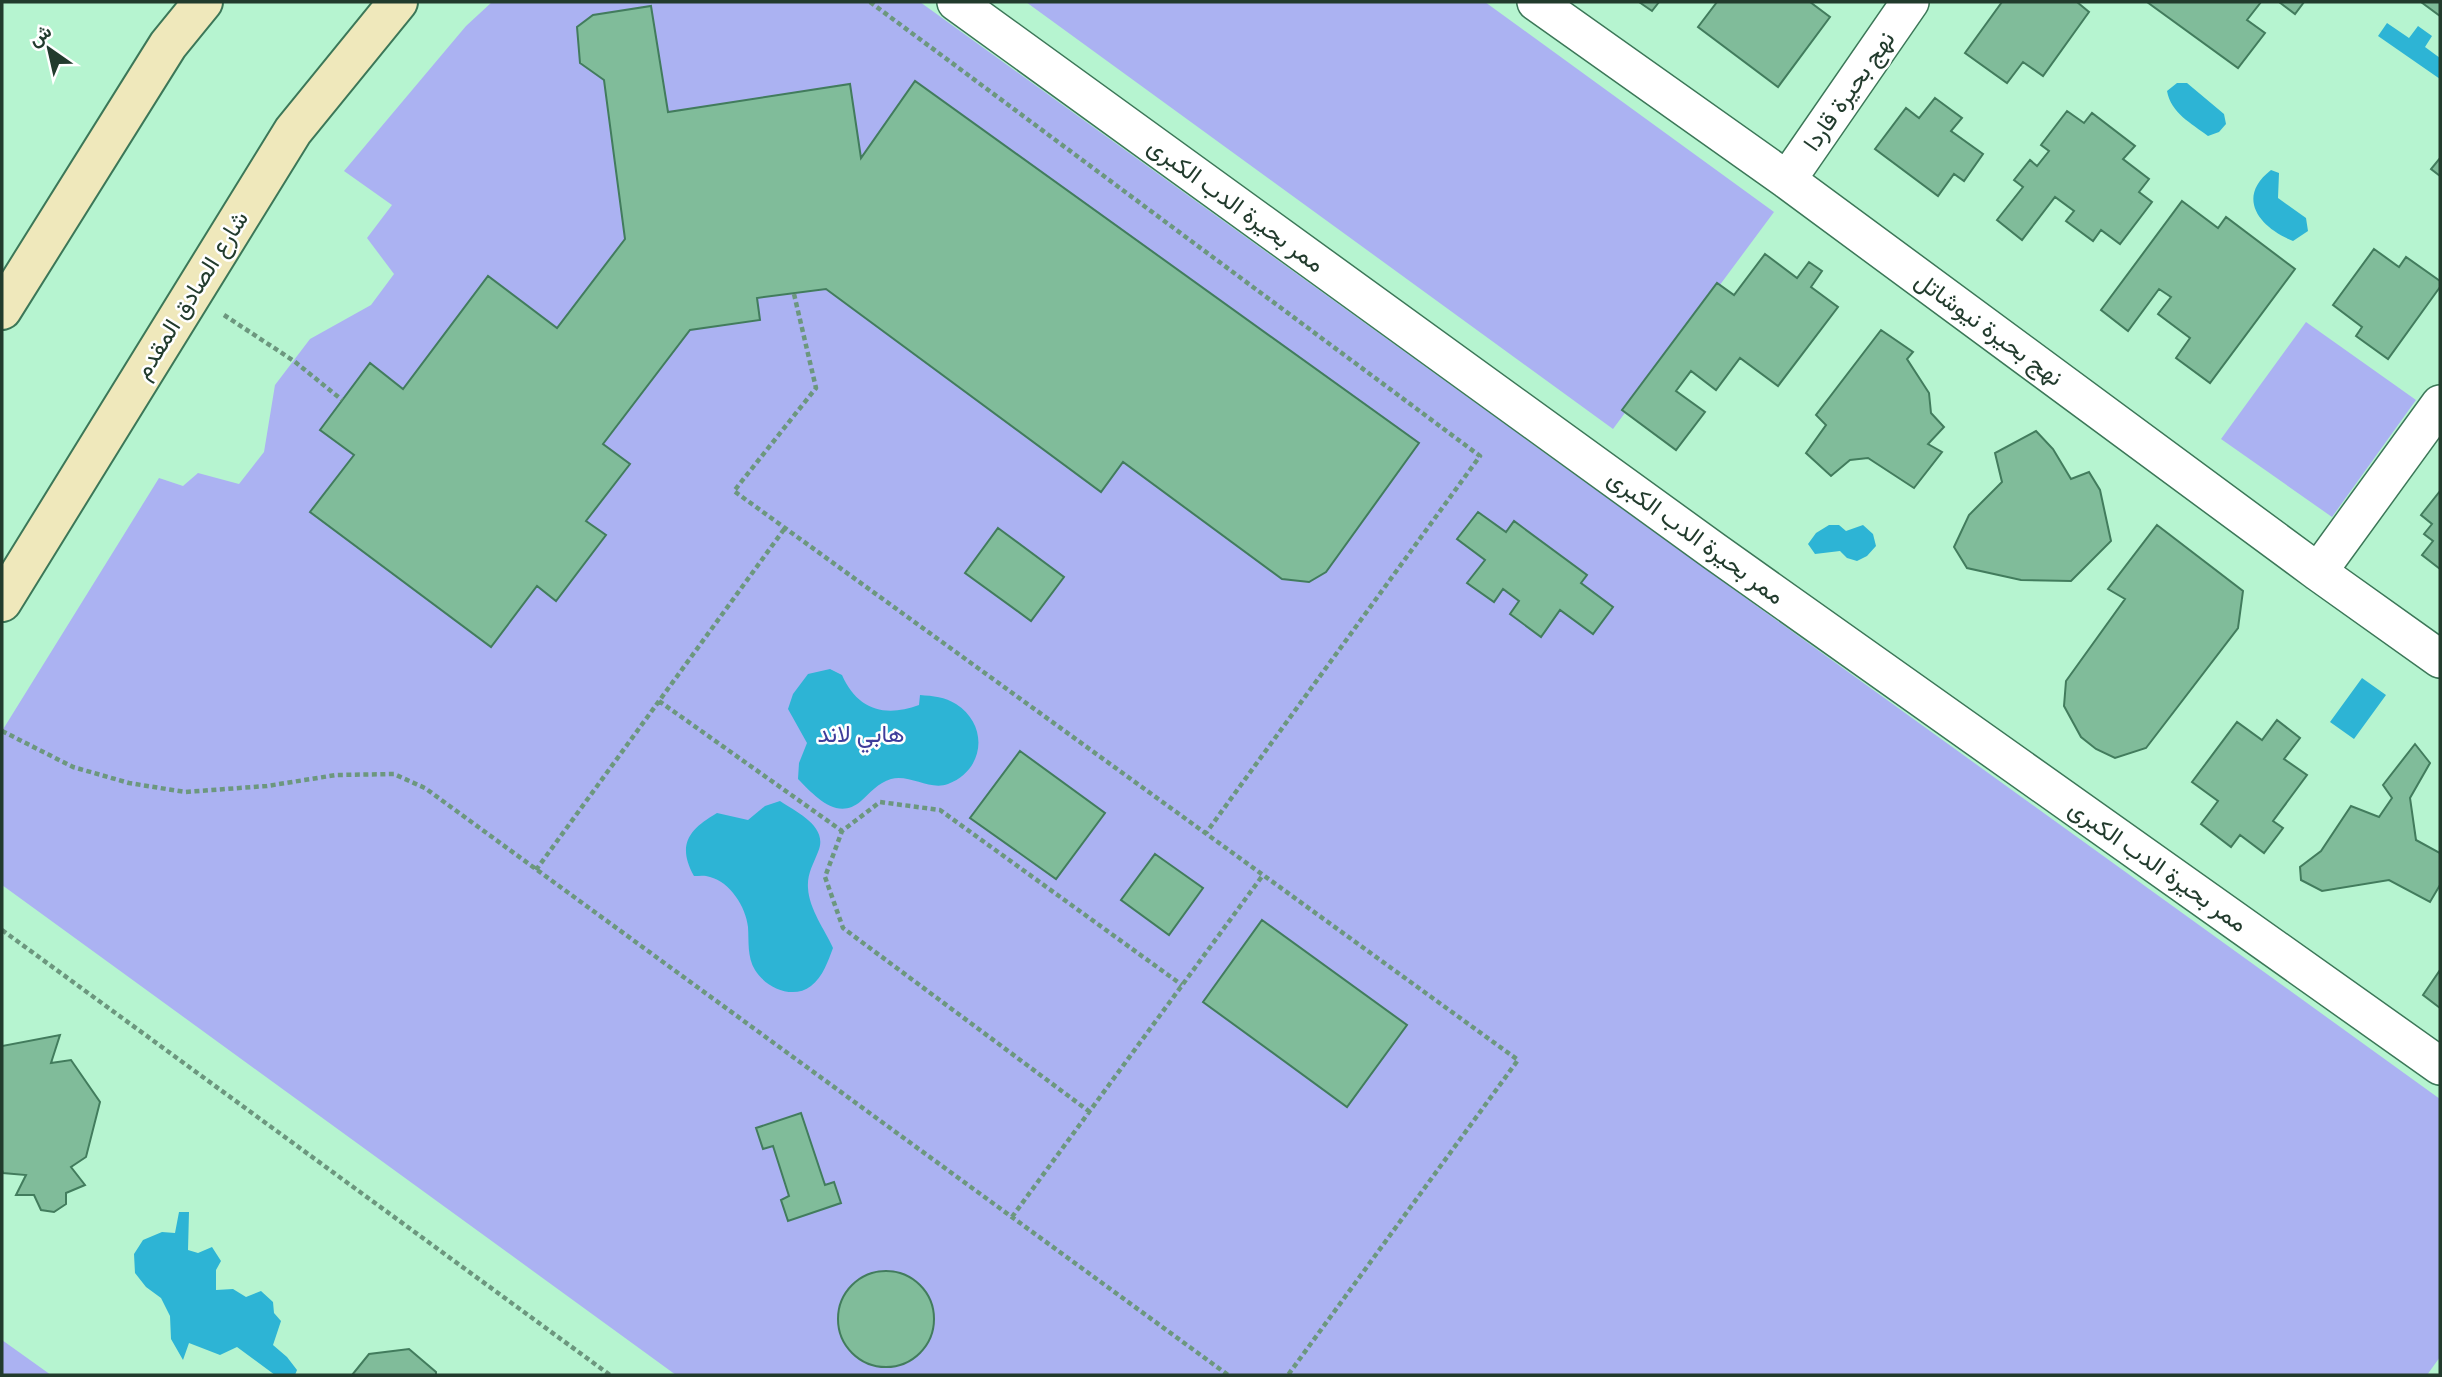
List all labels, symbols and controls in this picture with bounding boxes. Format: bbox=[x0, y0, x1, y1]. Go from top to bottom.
north arrow bbox=[14, 14, 84, 84]
text: ش bbox=[23, 18, 56, 51]
street label: نهج بحيرة قاردا bbox=[1796, 25, 1903, 158]
street label: ممر بحيرة الدب الكبرى bbox=[1142, 130, 1331, 279]
street label: شارع الصادق المقدم bbox=[126, 205, 256, 385]
street label: نهج بحيرة نيوشاتل bbox=[1908, 264, 2069, 394]
street label: ممر بحيرة الدب الكبرى bbox=[1602, 462, 1791, 611]
park label: هابي لاند bbox=[817, 718, 905, 753]
street label: ممر بحيرة الدب الكبرى bbox=[2063, 792, 2254, 939]

